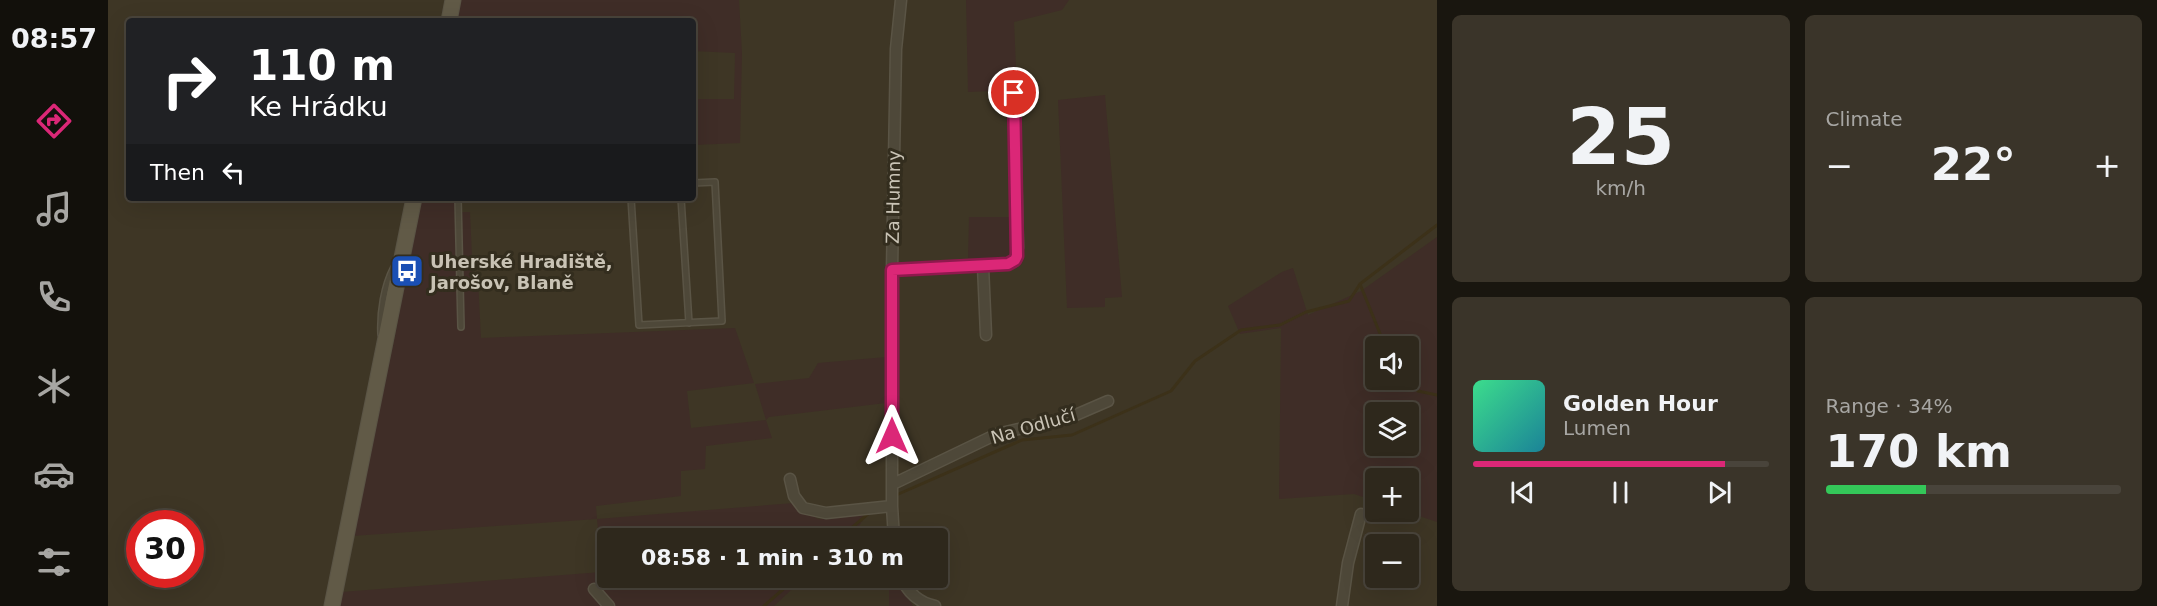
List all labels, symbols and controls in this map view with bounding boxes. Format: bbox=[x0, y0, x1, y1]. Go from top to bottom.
text: 08:57 bbox=[11, 23, 97, 54]
text: 110 m bbox=[249, 41, 395, 90]
icon: right bbox=[150, 42, 228, 120]
pin bbox=[988, 67, 1039, 118]
icon: arrive bbox=[997, 76, 1030, 109]
text: Ke Hrádku bbox=[249, 91, 388, 122]
text: 25 bbox=[1566, 92, 1675, 182]
icon: directions bbox=[33, 100, 75, 142]
text: Climate bbox=[1826, 107, 1902, 131]
text: 22° bbox=[1931, 138, 2016, 191]
text: − bbox=[1826, 146, 1853, 185]
text: + bbox=[2093, 146, 2121, 185]
street label: Za Humny bbox=[882, 150, 904, 244]
icon: left bbox=[217, 156, 250, 189]
text: Then bbox=[150, 160, 205, 185]
text: km/h bbox=[1596, 176, 1646, 200]
icon: music bbox=[33, 188, 75, 230]
place label: Uherské Hradiště, Jarošov, Blaně bbox=[428, 251, 613, 293]
bus stop icon: Uherské Hradiště, Jarošov, Blaně bbox=[389, 253, 425, 289]
icon: phone bbox=[33, 276, 75, 318]
map controls bbox=[1365, 336, 1419, 588]
button: sound bbox=[1365, 336, 1419, 390]
icon: climate bbox=[33, 365, 75, 407]
text: Golden Hour bbox=[1563, 391, 1718, 416]
text: Range · 34% bbox=[1826, 394, 1952, 418]
button: layers bbox=[1365, 402, 1419, 456]
position arrow bbox=[860, 404, 924, 468]
street label: Na Odlučí bbox=[988, 404, 1079, 448]
text: Lumen bbox=[1563, 416, 1631, 440]
text: 170 km bbox=[1826, 425, 2012, 478]
icon: car bbox=[33, 453, 75, 495]
button: + bbox=[1365, 468, 1419, 522]
icon: previous bbox=[1506, 476, 1539, 509]
icon: pause bbox=[1604, 476, 1637, 509]
icon: next bbox=[1703, 476, 1736, 509]
speed limit sign: 30 bbox=[126, 510, 204, 588]
button: − bbox=[1365, 534, 1419, 588]
icon: filters bbox=[33, 541, 75, 583]
text: 08:58 · 1 min · 310 m bbox=[641, 545, 904, 570]

